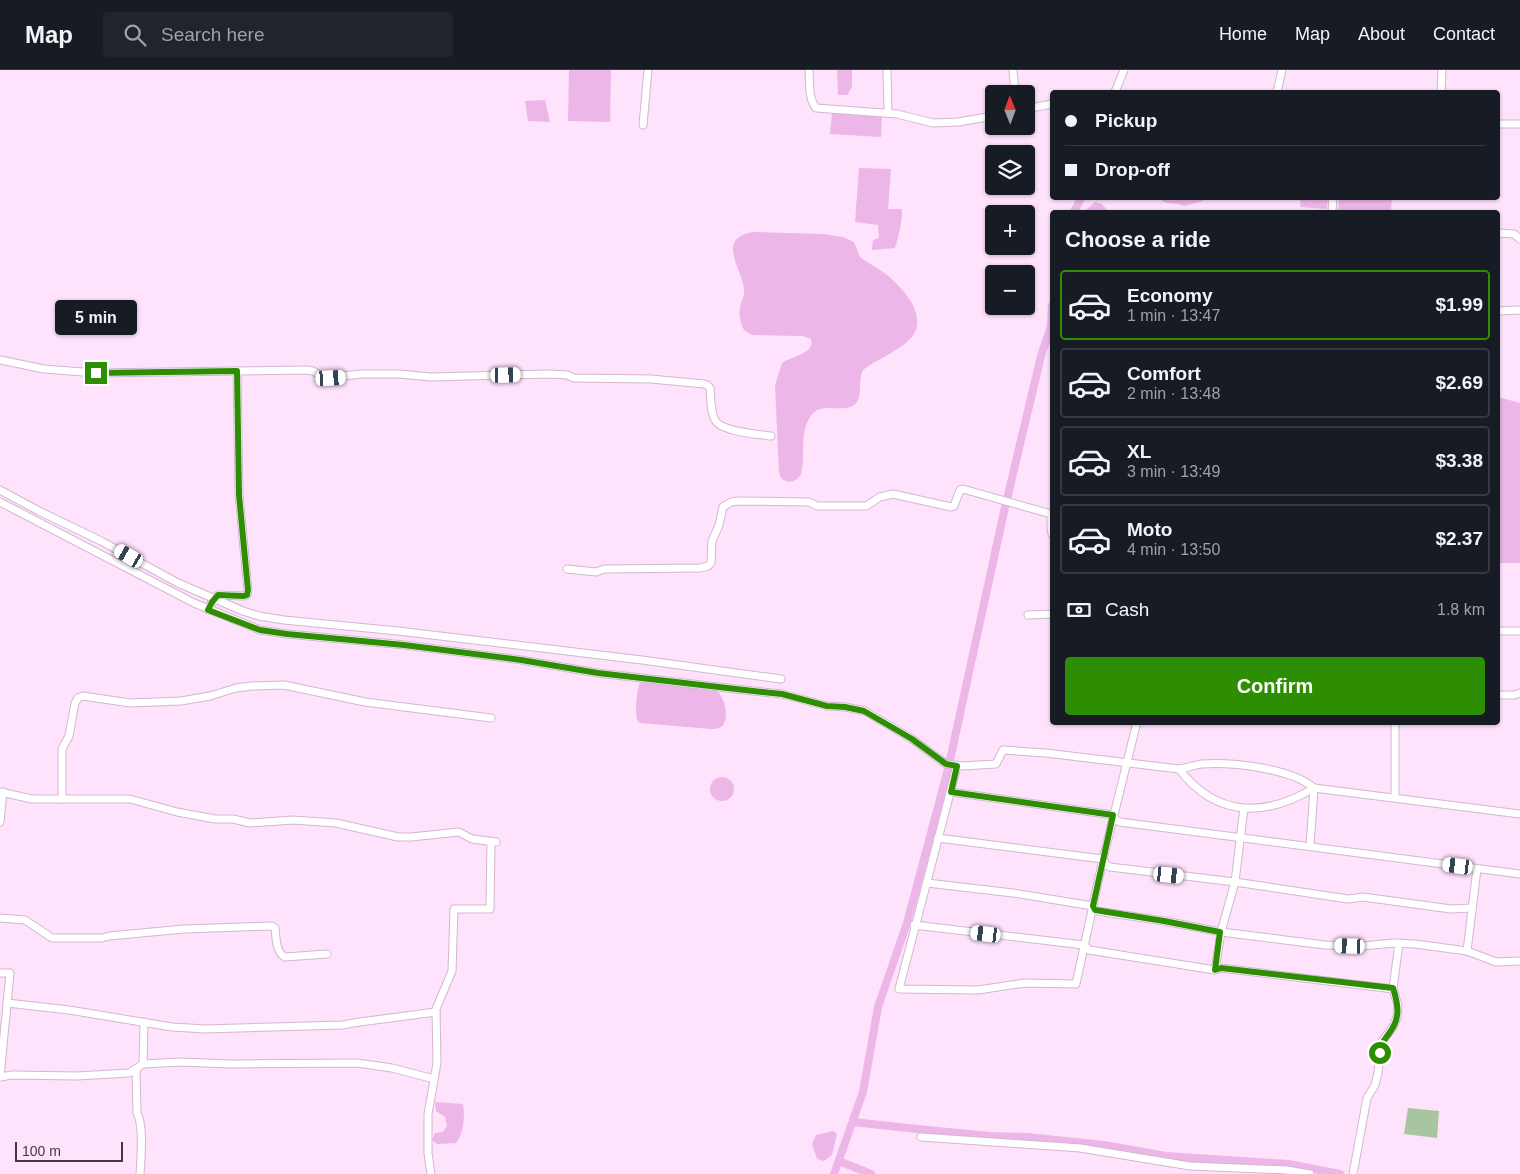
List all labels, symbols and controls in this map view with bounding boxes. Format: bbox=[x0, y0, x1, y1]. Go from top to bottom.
search box bbox=[103, 12, 453, 57]
text: Map bbox=[25, 21, 73, 48]
icon: search bbox=[121, 21, 149, 49]
text: Search here bbox=[161, 24, 265, 45]
text: Home bbox=[1219, 24, 1267, 44]
text: Map bbox=[1295, 24, 1330, 44]
text: About bbox=[1358, 24, 1405, 44]
text: Contact bbox=[1433, 24, 1495, 44]
north arrow bbox=[985, 85, 1035, 135]
map controls bbox=[985, 85, 1035, 315]
text: Pickup bbox=[1095, 110, 1157, 131]
button: layers bbox=[985, 145, 1035, 195]
text: Drop-off bbox=[1095, 159, 1170, 180]
button: + bbox=[985, 205, 1035, 255]
text: Choose a ride bbox=[1065, 227, 1210, 252]
button: − bbox=[985, 265, 1035, 315]
icon: car bbox=[1067, 283, 1112, 328]
text: Economy bbox=[1127, 285, 1213, 306]
text: $1.99 bbox=[1435, 294, 1483, 315]
callout: 5 min bbox=[55, 300, 137, 336]
text: 1 min · 13:47 bbox=[1127, 307, 1220, 324]
text: 5 min bbox=[75, 309, 117, 326]
icon: car bbox=[1067, 361, 1112, 406]
route end bbox=[85, 362, 107, 384]
text: Comfort bbox=[1127, 363, 1201, 384]
car bbox=[490, 367, 521, 383]
car bbox=[315, 370, 346, 386]
text: $2.69 bbox=[1435, 372, 1483, 393]
text: 2 min · 13:48 bbox=[1127, 385, 1220, 402]
icon: car bbox=[1067, 439, 1112, 484]
text: XL bbox=[1127, 441, 1151, 462]
text: $3.38 bbox=[1435, 450, 1483, 471]
text: 3 min · 13:49 bbox=[1127, 463, 1220, 480]
icon: car bbox=[1067, 517, 1112, 562]
text: Moto bbox=[1127, 519, 1172, 540]
text: $2.37 bbox=[1435, 528, 1483, 549]
text: 4 min · 13:50 bbox=[1127, 541, 1220, 558]
car bbox=[112, 542, 145, 570]
icon: cash bbox=[1065, 596, 1093, 624]
text: Cash bbox=[1105, 599, 1149, 620]
text: 1.8 km bbox=[1437, 601, 1485, 618]
button: Confirm bbox=[1065, 657, 1485, 715]
car bbox=[1442, 857, 1473, 875]
car bbox=[1153, 866, 1184, 884]
car bbox=[970, 925, 1001, 943]
car bbox=[1334, 938, 1365, 954]
route start bbox=[1369, 1042, 1391, 1064]
scale bar bbox=[15, 1139, 122, 1162]
text: 100 m bbox=[22, 1143, 61, 1159]

